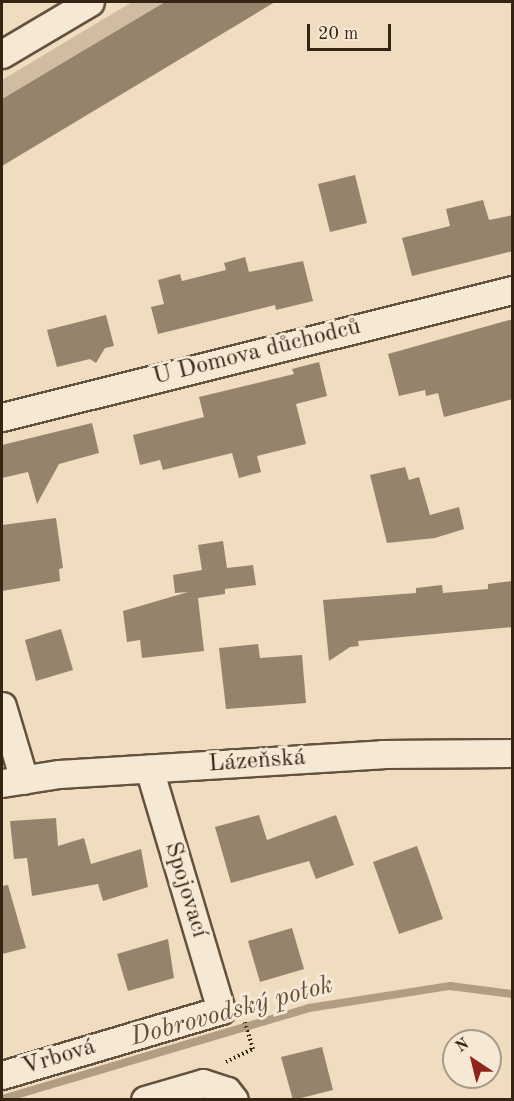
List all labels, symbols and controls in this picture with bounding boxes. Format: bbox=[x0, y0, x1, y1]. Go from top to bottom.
scale bar bbox=[310, 12, 394, 50]
text: 20 m bbox=[318, 25, 358, 43]
street label: U Domova důchodců bbox=[150, 313, 364, 393]
street label: Lázeňská bbox=[207, 744, 307, 780]
street label: Spojovací bbox=[157, 839, 213, 941]
water label: Dobrovodský potok bbox=[127, 970, 337, 1054]
north arrow bbox=[442, 1029, 502, 1089]
street label: Vrbová bbox=[19, 1033, 99, 1083]
text: N bbox=[453, 1036, 472, 1056]

